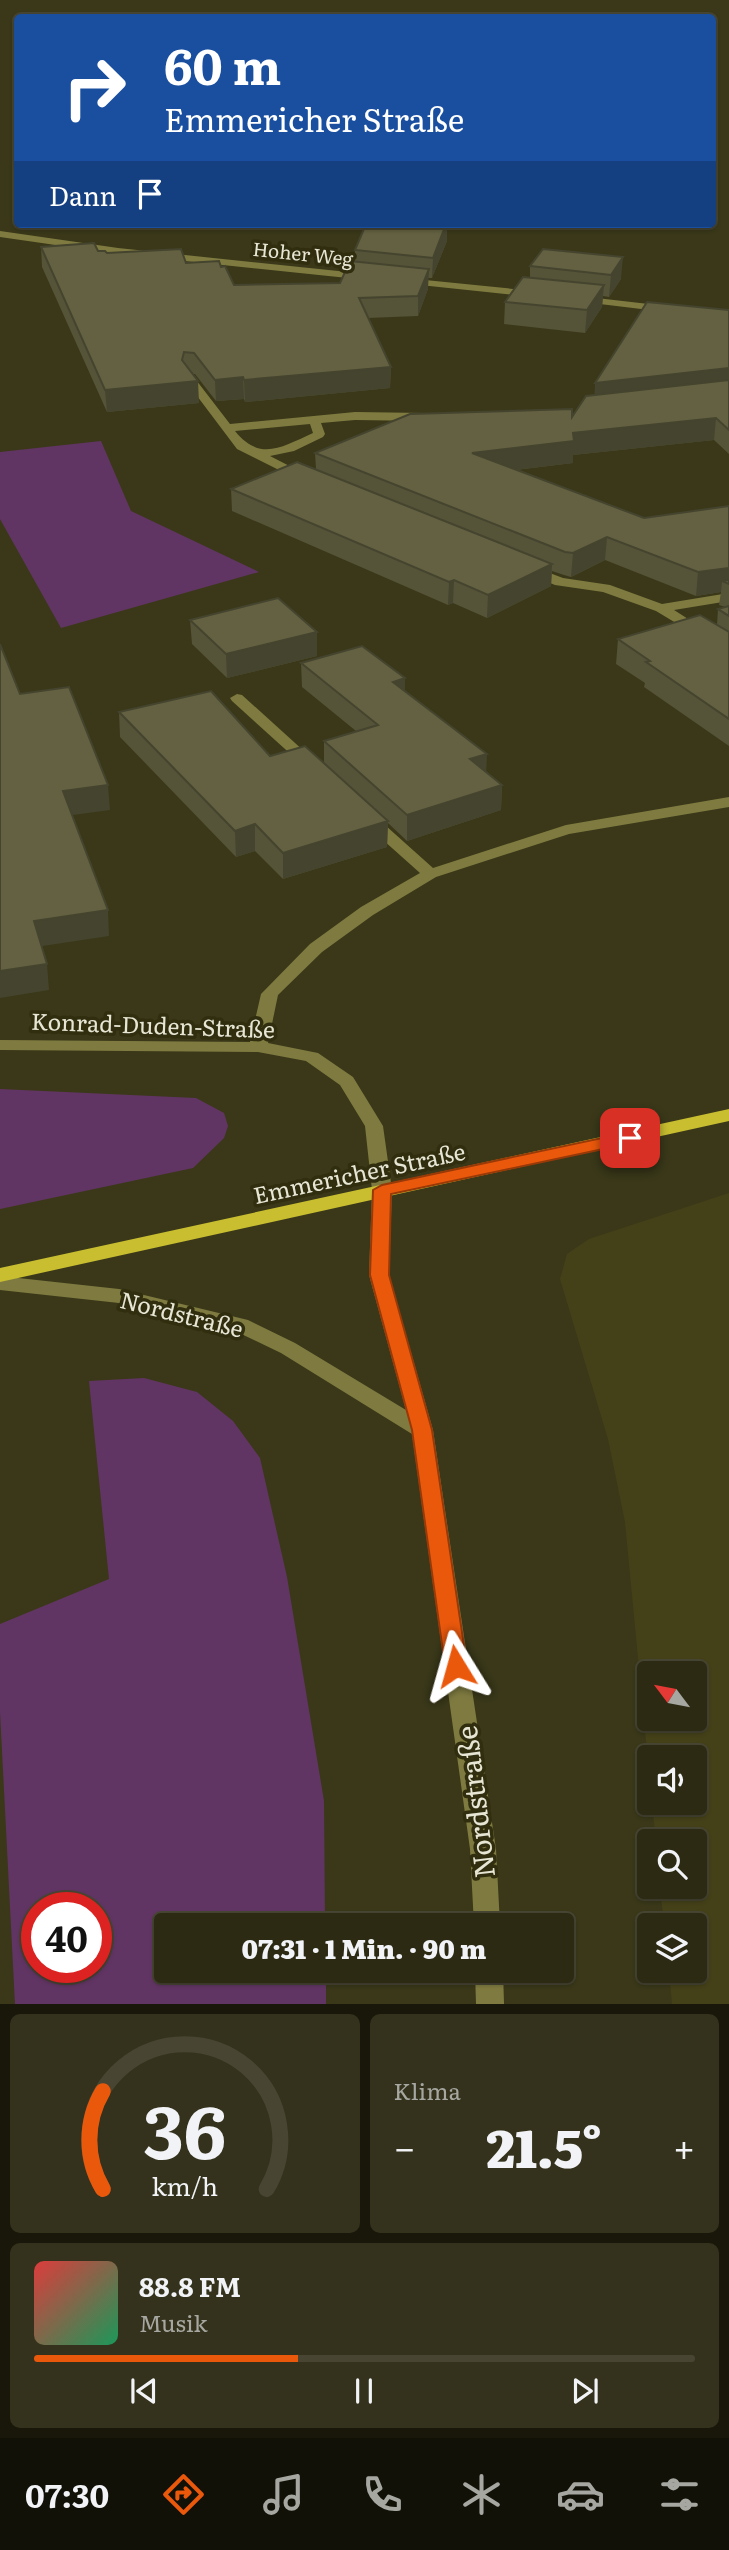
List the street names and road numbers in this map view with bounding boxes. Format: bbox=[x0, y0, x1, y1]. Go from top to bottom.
street label: Hoher Weg bbox=[251, 234, 355, 272]
street label: Konrad-Duden-Straße bbox=[30, 1003, 276, 1045]
street label: Emmericher Straße bbox=[250, 1133, 468, 1211]
street label: Nordstraße bbox=[117, 1281, 247, 1345]
street label: Nordstraße bbox=[444, 1723, 504, 1881]

